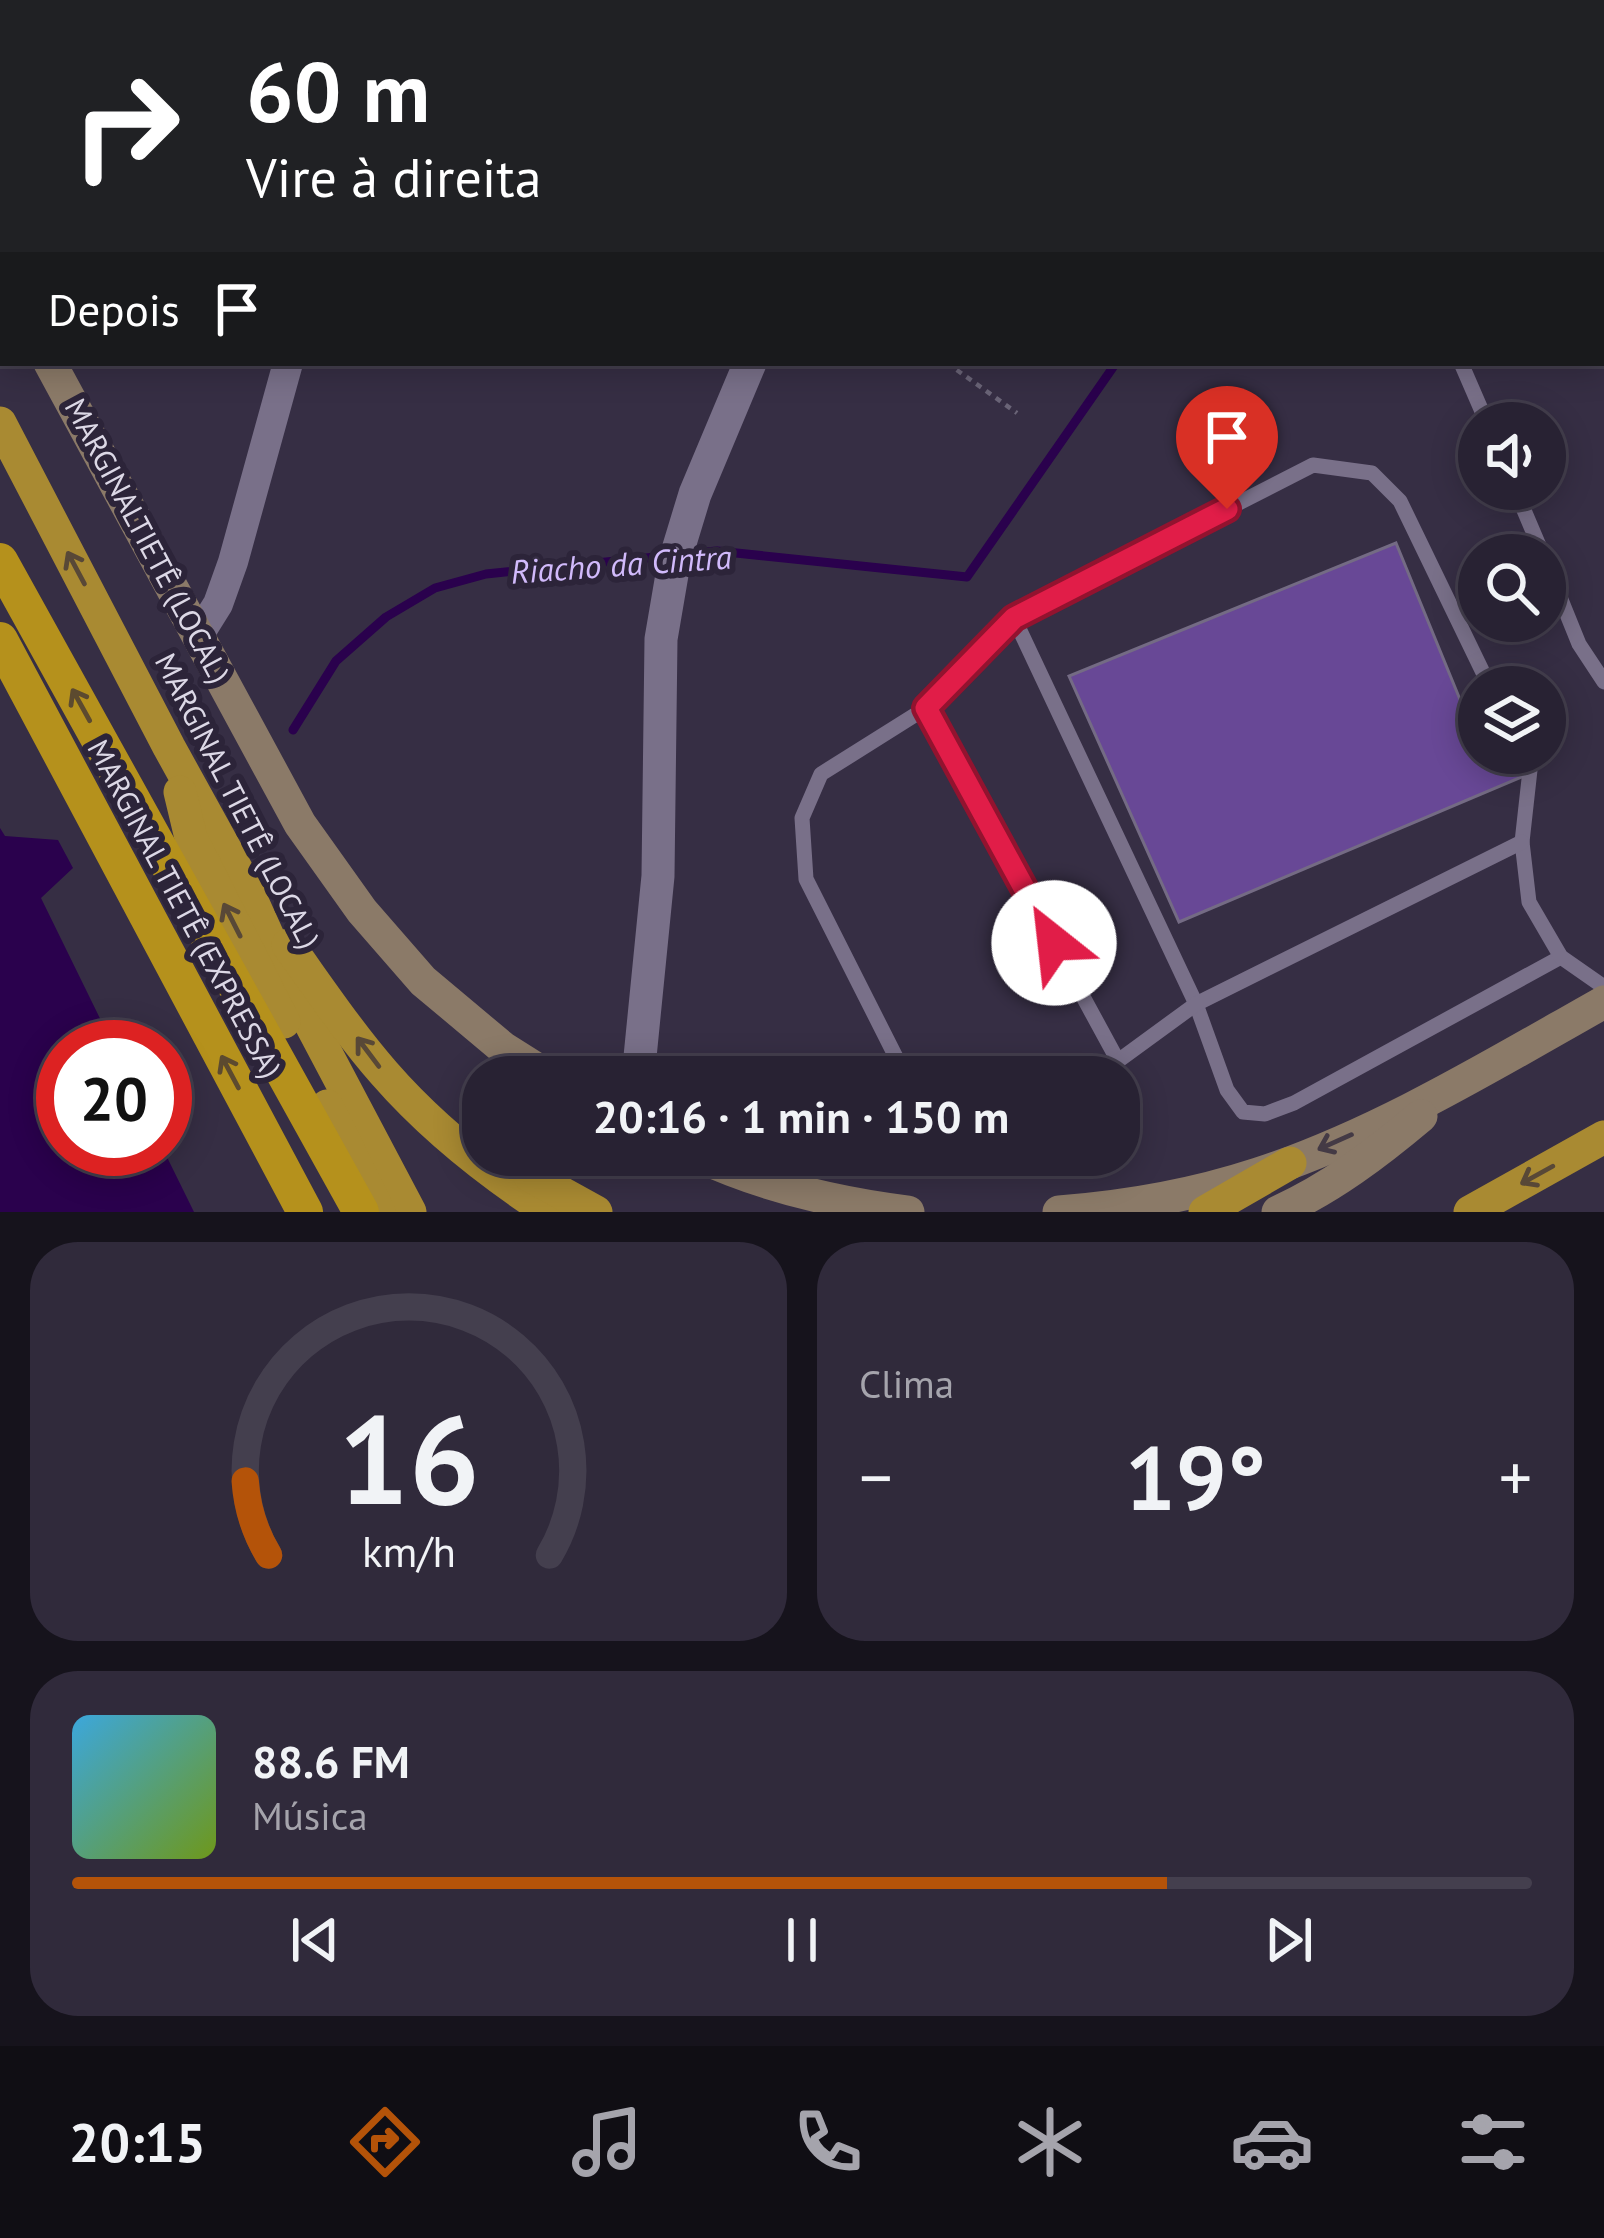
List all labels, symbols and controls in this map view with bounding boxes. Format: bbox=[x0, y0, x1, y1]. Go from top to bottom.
text: 60 m bbox=[246, 36, 430, 145]
icon: right bbox=[48, 48, 204, 204]
text: Vire à direita bbox=[246, 142, 541, 212]
icon: arrive bbox=[204, 276, 270, 342]
text: Depois bbox=[48, 280, 180, 338]
pin bbox=[1176, 386, 1278, 509]
street label: MARGINALTIETÊ (LOCAL) bbox=[57, 391, 240, 689]
map controls bbox=[1458, 402, 1566, 774]
button: sound bbox=[1458, 402, 1566, 510]
icon: arrive bbox=[1194, 404, 1260, 470]
water label: Riacho da Cintra bbox=[509, 534, 733, 593]
button: search bbox=[1458, 534, 1566, 642]
one-way arrow bbox=[63, 551, 86, 587]
street label: MARGINAL TIETÊ (LOCAL) bbox=[147, 646, 330, 955]
button: layers bbox=[1458, 666, 1566, 774]
one-way arrow bbox=[69, 689, 92, 724]
street label: MARGINAL TIETÊ (EXPRESSA) bbox=[79, 732, 291, 1084]
position arrow bbox=[991, 880, 1117, 1006]
one-way arrow bbox=[219, 903, 242, 938]
speed limit sign: 20 bbox=[36, 1020, 192, 1176]
one-way arrow bbox=[355, 1036, 381, 1068]
one-way arrow bbox=[218, 1055, 241, 1090]
text: 20:16 · 1 min · 150 m bbox=[593, 1087, 1009, 1145]
one-way arrow bbox=[1318, 1133, 1354, 1155]
one-way arrow bbox=[1520, 1163, 1555, 1187]
text: Clima bbox=[859, 1358, 954, 1409]
text: 16 bbox=[338, 1377, 479, 1538]
text: 19° bbox=[1125, 1418, 1266, 1535]
text: − bbox=[859, 1434, 892, 1519]
text: + bbox=[1499, 1434, 1532, 1519]
text: km/h bbox=[361, 1522, 456, 1578]
text: 88.6 FM bbox=[252, 1732, 410, 1790]
text: Música bbox=[252, 1790, 368, 1841]
icon: previous bbox=[282, 1907, 348, 1973]
icon: pause bbox=[769, 1907, 835, 1973]
icon: next bbox=[1256, 1907, 1322, 1973]
icon: directions bbox=[343, 2100, 427, 2184]
icon: music bbox=[565, 2100, 649, 2184]
icon: phone bbox=[786, 2100, 870, 2184]
icon: climate bbox=[1008, 2100, 1092, 2184]
icon: car bbox=[1230, 2100, 1314, 2184]
icon: filters bbox=[1451, 2100, 1535, 2184]
text: 20:15 bbox=[69, 2107, 206, 2177]

